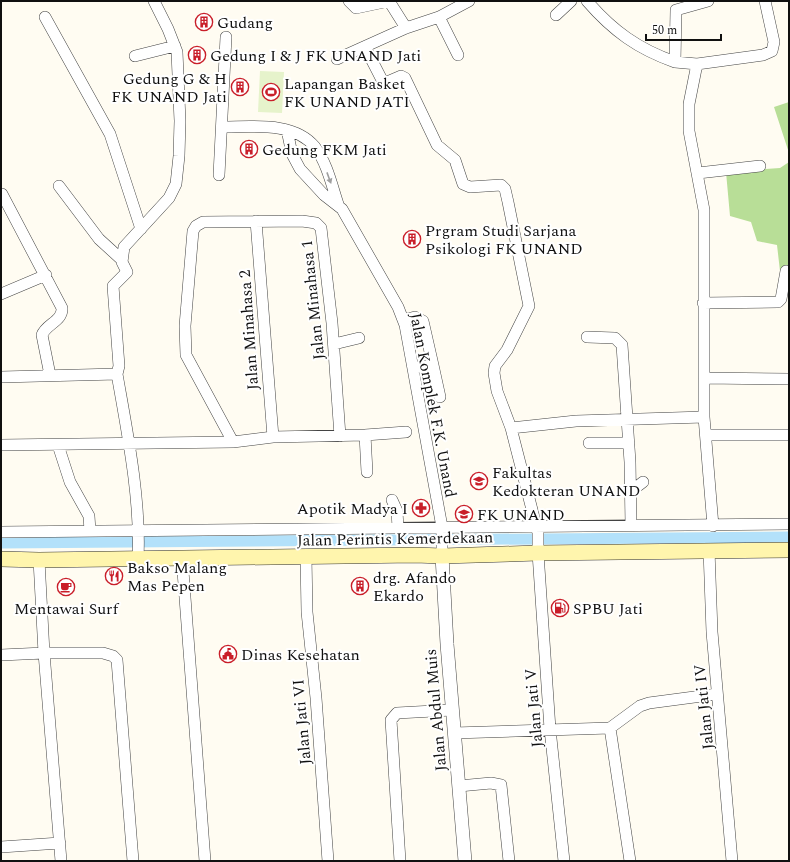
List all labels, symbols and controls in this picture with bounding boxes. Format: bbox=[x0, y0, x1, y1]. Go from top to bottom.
place label: Gudang bbox=[217, 11, 273, 35]
building icon: Gudang bbox=[194, 12, 214, 32]
scale bar bbox=[646, 16, 721, 42]
text: 50 m bbox=[652, 21, 677, 40]
place label: Gedung I & J FK UNAND Jati bbox=[210, 44, 421, 68]
building icon: Gedung I & J FK UNAND Jati bbox=[187, 45, 207, 65]
place label: Gedung G & H FK UNAND Jati bbox=[111, 67, 227, 109]
place label: Lapangan Basket FK UNAND JATI bbox=[284, 72, 410, 114]
building icon: Gedung G & H FK UNAND Jati bbox=[230, 77, 250, 97]
sports icon: Lapangan Basket FK UNAND JATI bbox=[261, 82, 281, 102]
place label: Gedung FKM Jati bbox=[262, 138, 387, 162]
building icon: Gedung FKM Jati bbox=[239, 139, 259, 159]
one-way arrow bbox=[326, 172, 332, 184]
place label: Prgram Studi Sarjana Psikologi FK UNAND bbox=[425, 219, 583, 261]
building icon: Prgram Studi Sarjana Psikologi FK UNAND bbox=[402, 229, 422, 249]
street label: Jalan Minahasa 1 bbox=[295, 239, 331, 361]
street label: Jalan Minahasa 2 bbox=[233, 269, 265, 391]
street label: Jalan Komplek F.K. Unand bbox=[403, 311, 463, 500]
place label: Fakultas Kedokteran UNAND bbox=[492, 461, 640, 503]
school or university icon: Fakultas Kedokteran UNAND bbox=[469, 471, 489, 491]
place label: Apotik Madya I bbox=[297, 497, 408, 521]
pharmacy icon: Apotik Madya I bbox=[411, 498, 431, 518]
place label: FK UNAND bbox=[477, 503, 565, 527]
school or university icon: FK UNAND bbox=[454, 504, 474, 524]
street label: Jalan Perintis Kemerdekaan bbox=[297, 525, 493, 553]
place label: Bakso Malang Mas Pepen bbox=[127, 556, 227, 598]
restaurant icon: Bakso Malang Mas Pepen bbox=[104, 566, 124, 586]
place label: drg. Afando Ekardo bbox=[373, 566, 456, 608]
building icon: drg. Afando Ekardo bbox=[350, 576, 370, 596]
cafe icon: Mentawai Surf bbox=[56, 577, 76, 597]
place label: Mentawai Surf bbox=[14, 597, 120, 621]
place label: SPBU Jati bbox=[573, 597, 643, 621]
fuel station icon: SPBU Jati bbox=[550, 598, 570, 618]
place label: Dinas Kesehatan bbox=[241, 643, 360, 667]
public building icon: Dinas Kesehatan bbox=[218, 644, 238, 664]
street label: Jalan Abdul Muis bbox=[419, 648, 453, 772]
street label: Jalan Jati IV bbox=[688, 663, 720, 751]
street label: Jalan Jati V bbox=[519, 667, 549, 749]
street label: Jalan Jati VI bbox=[286, 678, 318, 766]

